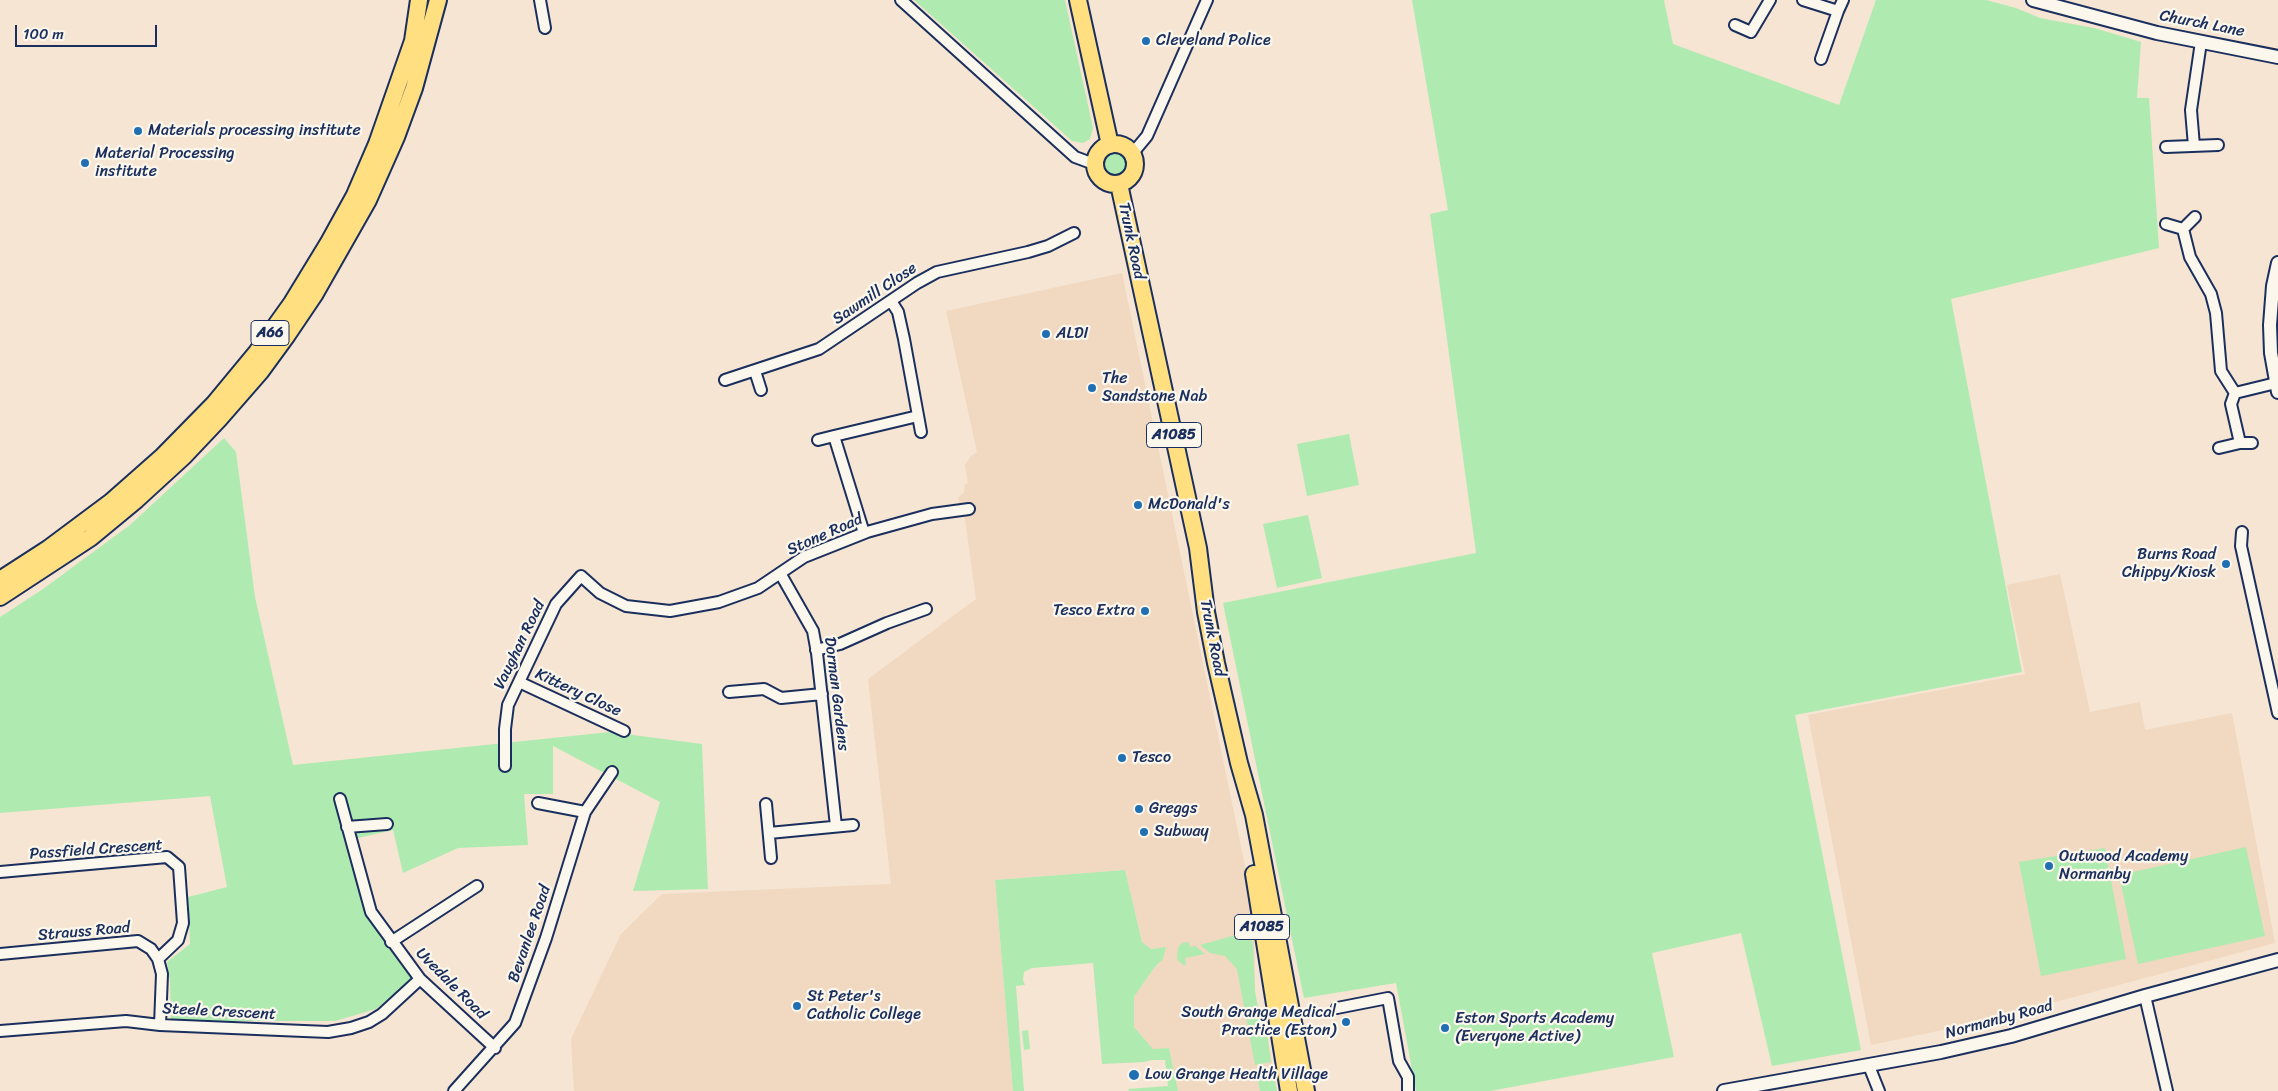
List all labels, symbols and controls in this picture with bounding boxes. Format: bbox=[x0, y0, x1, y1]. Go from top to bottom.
street label: Church Lane bbox=[2158, 6, 2246, 42]
scale bar bbox=[18, 15, 160, 47]
text: 100 m bbox=[23, 21, 64, 47]
place label: Cleveland Police bbox=[1156, 31, 1271, 51]
marker: Cleveland Police bbox=[1140, 35, 1152, 47]
place label: Materials processing institute bbox=[148, 121, 361, 141]
marker: Materials processing institute bbox=[132, 125, 144, 137]
place label: Material Processing institute bbox=[95, 144, 235, 182]
marker: Material Processing institute bbox=[79, 157, 91, 169]
street label: Trunk Road bbox=[1113, 201, 1149, 281]
street label: Sawmill Close bbox=[829, 259, 921, 329]
road number: A66 bbox=[251, 320, 289, 346]
place label: ALDI bbox=[1056, 324, 1088, 344]
marker: ALDI bbox=[1040, 328, 1052, 340]
place label: The Sandstone Nab bbox=[1102, 369, 1207, 407]
marker: The Sandstone Nab bbox=[1086, 382, 1098, 394]
road number: A1085 bbox=[1146, 422, 1202, 448]
place label: McDonald's bbox=[1148, 495, 1230, 515]
marker: McDonald's bbox=[1132, 499, 1144, 511]
street label: Stone Road bbox=[784, 510, 866, 560]
place label: Burns Road Chippy/Kiosk bbox=[2122, 545, 2216, 583]
marker: Burns Road Chippy/Kiosk bbox=[2220, 558, 2232, 570]
street label: Vaughan Road bbox=[490, 597, 550, 693]
street label: Trunk Road bbox=[1195, 598, 1229, 678]
place label: Tesco Extra bbox=[1053, 601, 1135, 621]
marker: Tesco Extra bbox=[1139, 605, 1151, 617]
street label: Dorman Gardens bbox=[819, 636, 853, 752]
street label: Kittery Close bbox=[532, 665, 624, 721]
place label: Tesco bbox=[1132, 748, 1171, 768]
marker: Tesco bbox=[1116, 752, 1128, 764]
place label: Greggs bbox=[1149, 799, 1197, 819]
marker: Greggs bbox=[1133, 803, 1145, 815]
place label: Subway bbox=[1154, 822, 1209, 842]
marker: Subway bbox=[1138, 826, 1150, 838]
street label: Passfield Crescent bbox=[29, 836, 163, 864]
place label: Outwood Academy Normanby bbox=[2059, 847, 2188, 885]
marker: Outwood Academy Normanby bbox=[2043, 860, 2055, 872]
street label: Bevanlee Road bbox=[504, 883, 556, 985]
road number: A1085 bbox=[1234, 914, 1290, 940]
street label: Strauss Road bbox=[37, 918, 131, 946]
street label: Uvedale Road bbox=[411, 944, 491, 1024]
place label: St Peter's Catholic College bbox=[807, 987, 921, 1025]
street label: Normanby Road bbox=[1943, 996, 2055, 1044]
street label: Steele Crescent bbox=[162, 999, 276, 1025]
marker: St Peter's Catholic College bbox=[791, 1000, 803, 1012]
place label: South Grange Medical Practice (Eston) bbox=[1181, 1003, 1336, 1041]
place label: Eston Sports Academy (Everyone Active) bbox=[1455, 1009, 1614, 1047]
marker: South Grange Medical Practice (Eston) bbox=[1340, 1016, 1352, 1028]
marker: Eston Sports Academy (Everyone Active) bbox=[1439, 1022, 1451, 1034]
place label: Low Grange Health Village bbox=[1145, 1065, 1328, 1085]
marker: Low Grange Health Village bbox=[1127, 1068, 1141, 1082]

